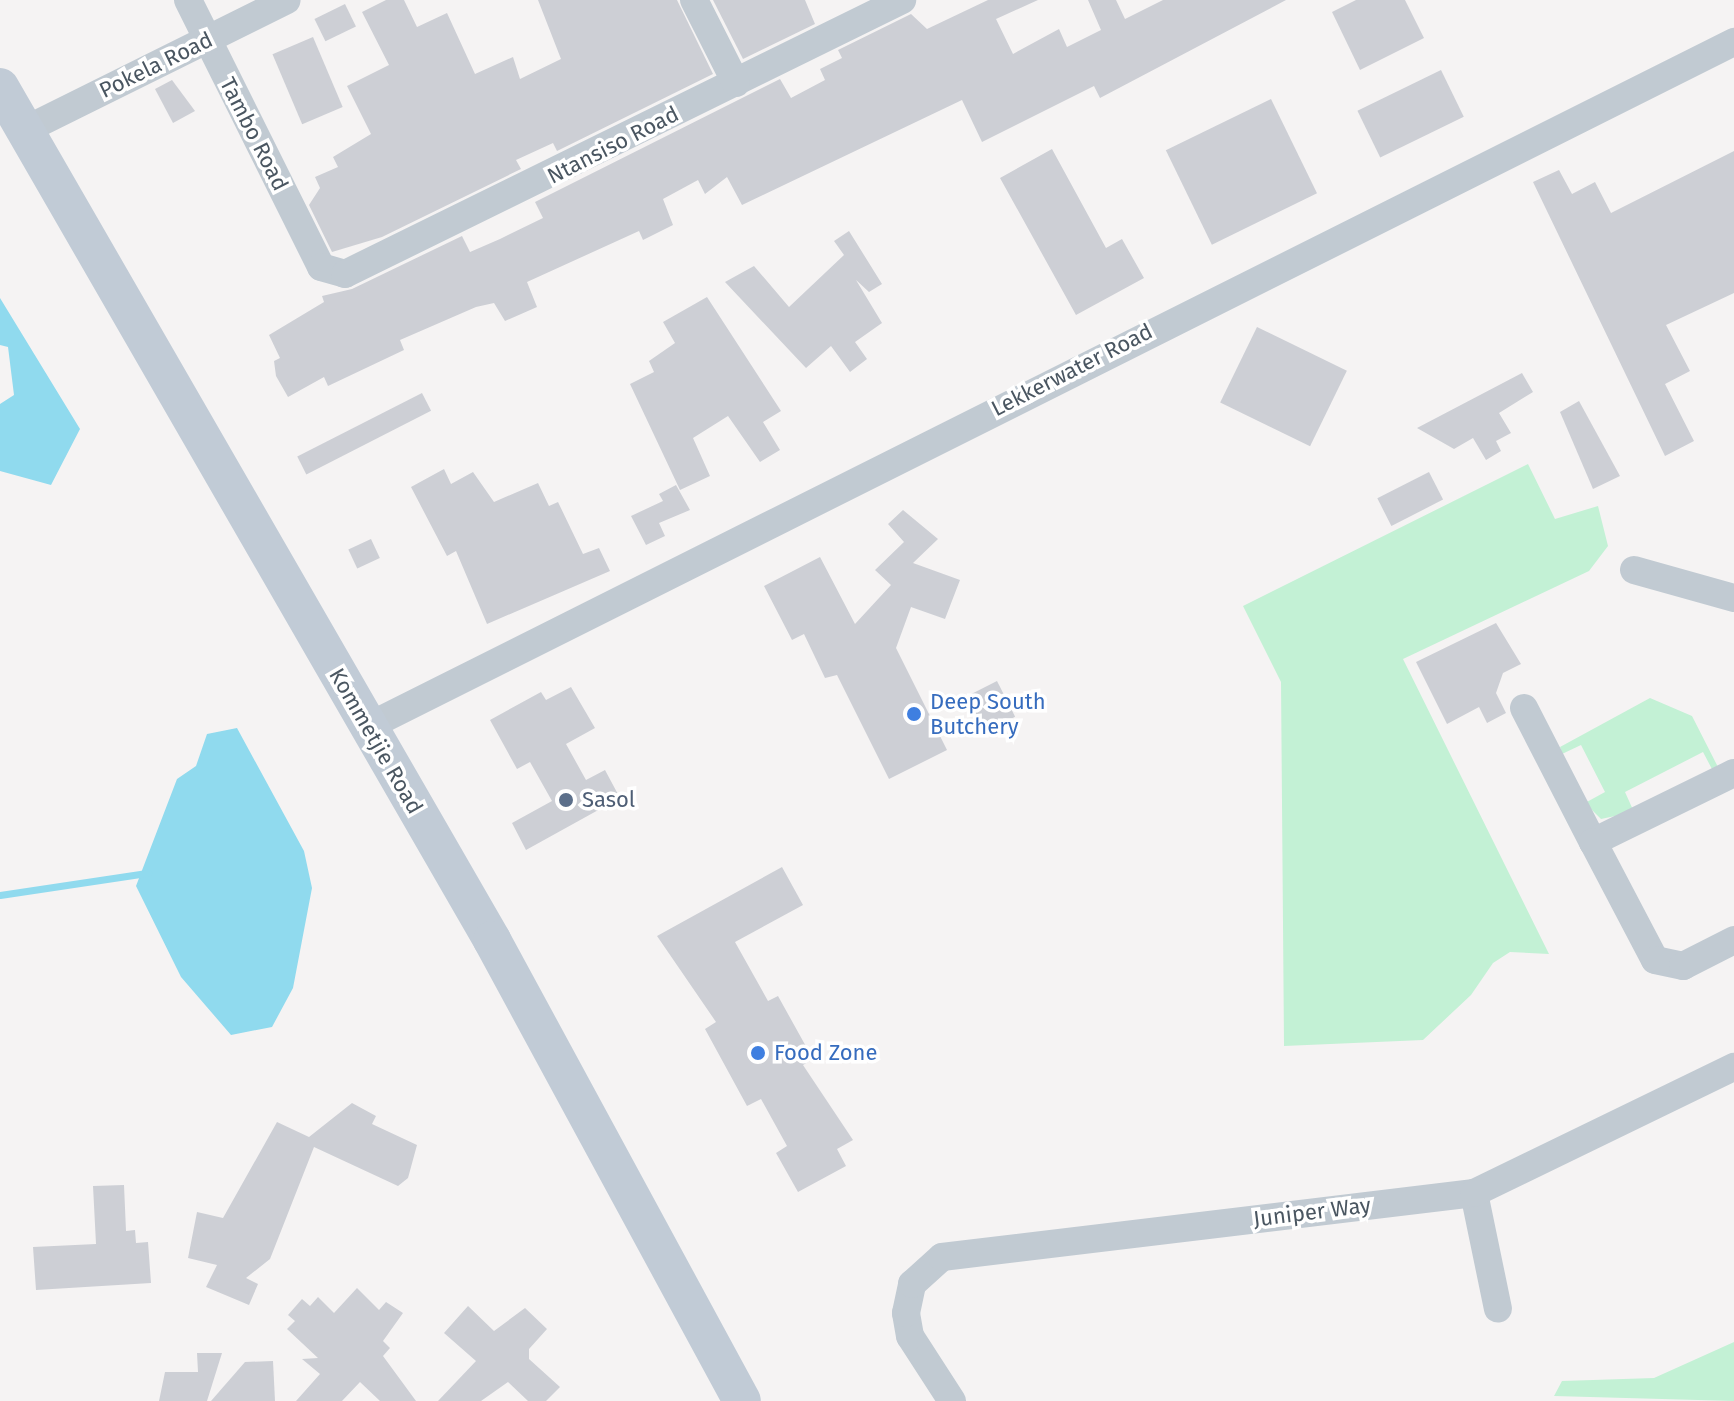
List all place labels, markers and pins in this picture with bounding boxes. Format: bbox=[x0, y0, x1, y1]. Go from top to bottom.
place label: Deep South Butchery bbox=[930, 688, 1046, 740]
marker: Deep South Butchery bbox=[905, 705, 923, 723]
place label: Sasol bbox=[582, 787, 635, 813]
marker: Sasol bbox=[557, 791, 575, 809]
place label: Food Zone bbox=[774, 1040, 877, 1066]
marker: Food Zone bbox=[749, 1044, 767, 1062]

